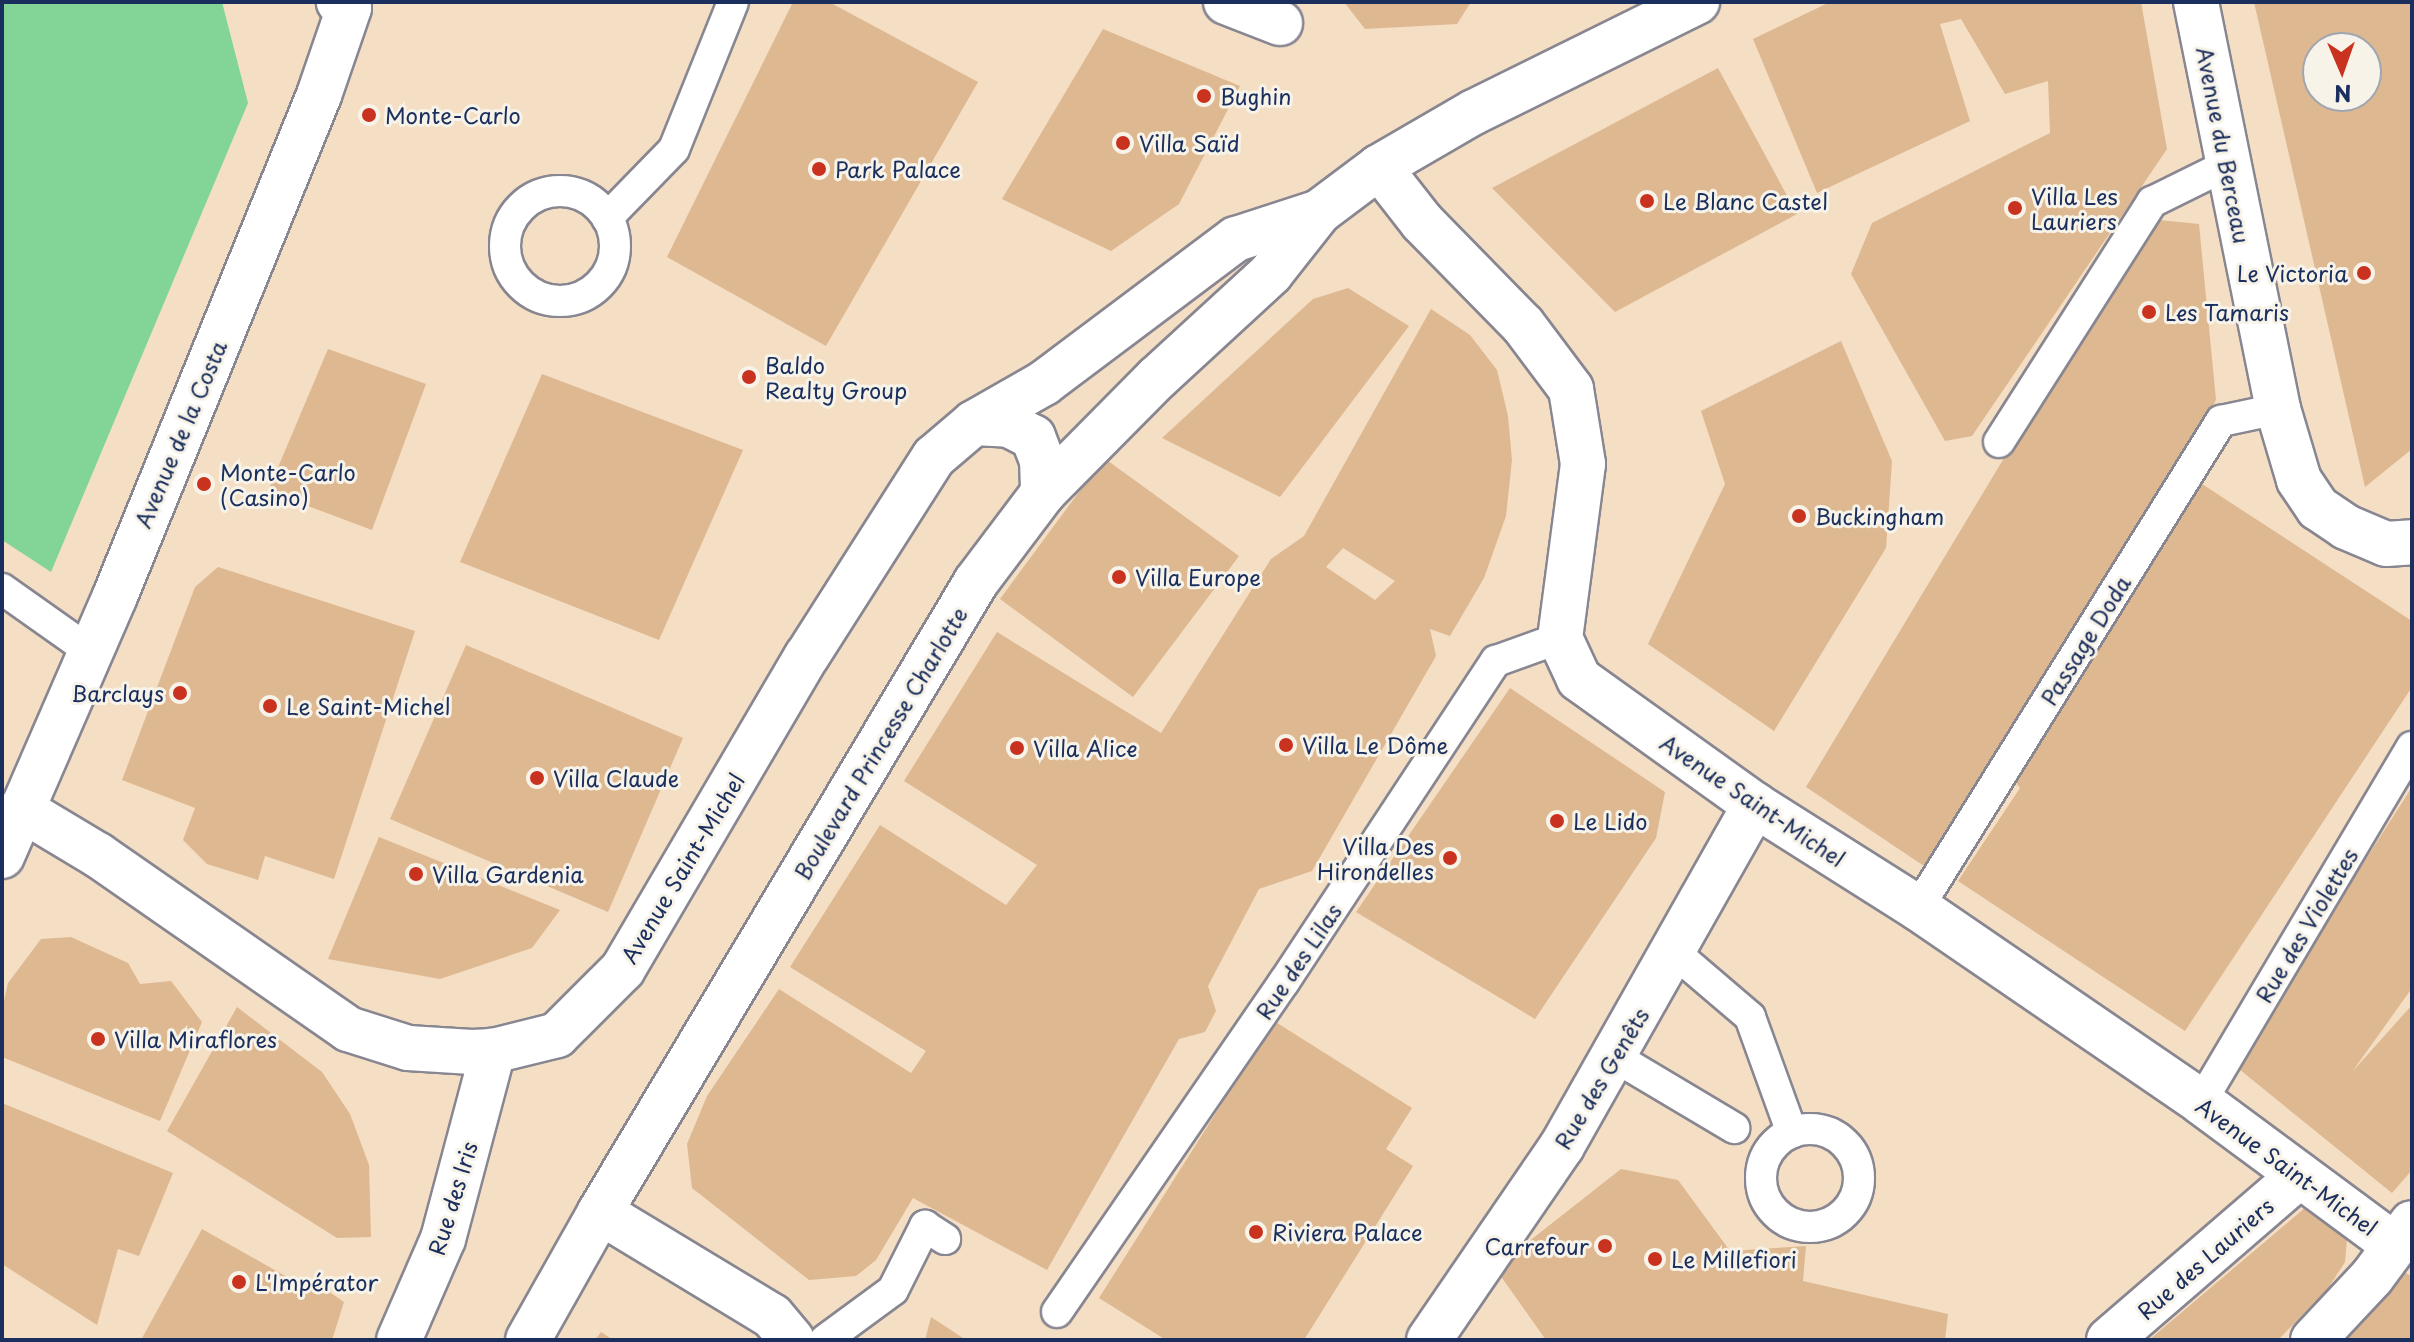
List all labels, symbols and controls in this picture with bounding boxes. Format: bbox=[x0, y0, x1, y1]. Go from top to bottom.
north arrow bbox=[2302, 32, 2382, 112]
street label: Avenue du Berceau bbox=[2192, 43, 2256, 247]
text: N bbox=[2333, 78, 2352, 111]
place label: Bughin bbox=[1220, 83, 1292, 109]
marker: Bughin bbox=[1195, 87, 1213, 105]
place label: Monte-Carlo bbox=[385, 102, 521, 128]
marker: Monte-Carlo bbox=[360, 106, 378, 124]
place label: Villa Saïd bbox=[1139, 130, 1239, 156]
marker: Villa Saïd bbox=[1114, 134, 1132, 152]
place label: Park Palace bbox=[835, 156, 961, 182]
marker: Park Palace bbox=[810, 160, 828, 178]
place label: Villa Les Lauriers bbox=[2031, 182, 2119, 234]
place label: Le Blanc Castel bbox=[1663, 188, 1828, 214]
marker: Le Blanc Castel bbox=[1638, 192, 1656, 210]
marker: Villa Les Lauriers bbox=[2006, 199, 2024, 217]
place label: Le Victoria bbox=[2233, 260, 2348, 286]
marker: Le Victoria bbox=[2355, 264, 2373, 282]
place label: Les Tamaris bbox=[2165, 299, 2292, 325]
marker: Les Tamaris bbox=[2140, 303, 2158, 321]
street label: Avenue de la Costa bbox=[128, 336, 232, 532]
place label: Baldo Realty Group bbox=[765, 351, 907, 402]
marker: Baldo Realty Group bbox=[740, 368, 758, 386]
place label: Monte-Carlo (Casino) bbox=[220, 458, 356, 510]
marker: Monte-Carlo (Casino) bbox=[195, 475, 213, 493]
place label: Buckingham bbox=[1815, 503, 1944, 529]
marker: Buckingham bbox=[1790, 507, 1808, 525]
place label: Villa Europe bbox=[1135, 564, 1262, 590]
marker: Villa Europe bbox=[1110, 568, 1128, 586]
street label: Passage Doda bbox=[2035, 571, 2135, 709]
street label: Boulevard Princesse Charlotte bbox=[788, 602, 972, 884]
place label: Barclays bbox=[71, 680, 164, 706]
marker: Barclays bbox=[171, 684, 189, 702]
place label: Le Saint-Michel bbox=[286, 693, 450, 719]
marker: Le Saint-Michel bbox=[261, 697, 279, 715]
street label: Avenue Saint-Michel bbox=[1656, 729, 1850, 871]
place label: Villa Le Dôme bbox=[1302, 732, 1449, 758]
place label: Villa Alice bbox=[1033, 735, 1139, 761]
marker: Villa Le Dôme bbox=[1277, 736, 1295, 754]
marker: Villa Alice bbox=[1008, 739, 1026, 757]
place label: Villa Claude bbox=[553, 765, 680, 791]
marker: Villa Claude bbox=[528, 769, 546, 787]
street label: Avenue Saint-Michel bbox=[615, 769, 749, 967]
place label: Le Lido bbox=[1573, 808, 1647, 834]
marker: Le Lido bbox=[1548, 812, 1566, 830]
place label: Villa Des Hirondelles bbox=[1317, 832, 1434, 884]
street label: Rue des Violettes bbox=[2248, 841, 2364, 1009]
marker: Villa Des Hirondelles bbox=[1441, 849, 1459, 867]
place label: Villa Gardenia bbox=[432, 861, 583, 887]
marker: Villa Gardenia bbox=[407, 865, 425, 883]
street label: Rue des Lilas bbox=[1249, 897, 1347, 1025]
street label: Rue des Genêts bbox=[1547, 1001, 1655, 1155]
place label: Villa Miraflores bbox=[114, 1026, 277, 1052]
marker: Villa Miraflores bbox=[89, 1030, 107, 1048]
street label: Avenue Saint-Michel bbox=[2192, 1092, 2382, 1240]
street label: Rue des Iris bbox=[422, 1136, 482, 1260]
street label: Rue des Lauriers bbox=[2130, 1191, 2280, 1325]
place label: Riviera Palace bbox=[1272, 1219, 1423, 1245]
marker: Riviera Palace bbox=[1247, 1223, 1265, 1241]
place label: Carrefour bbox=[1485, 1233, 1589, 1259]
marker: Carrefour bbox=[1596, 1237, 1614, 1255]
place label: Le Millefiori bbox=[1671, 1246, 1797, 1272]
marker: Le Millefiori bbox=[1646, 1250, 1664, 1268]
place label: L'Impérator bbox=[255, 1269, 378, 1295]
marker: L'Impérator bbox=[230, 1273, 248, 1291]

